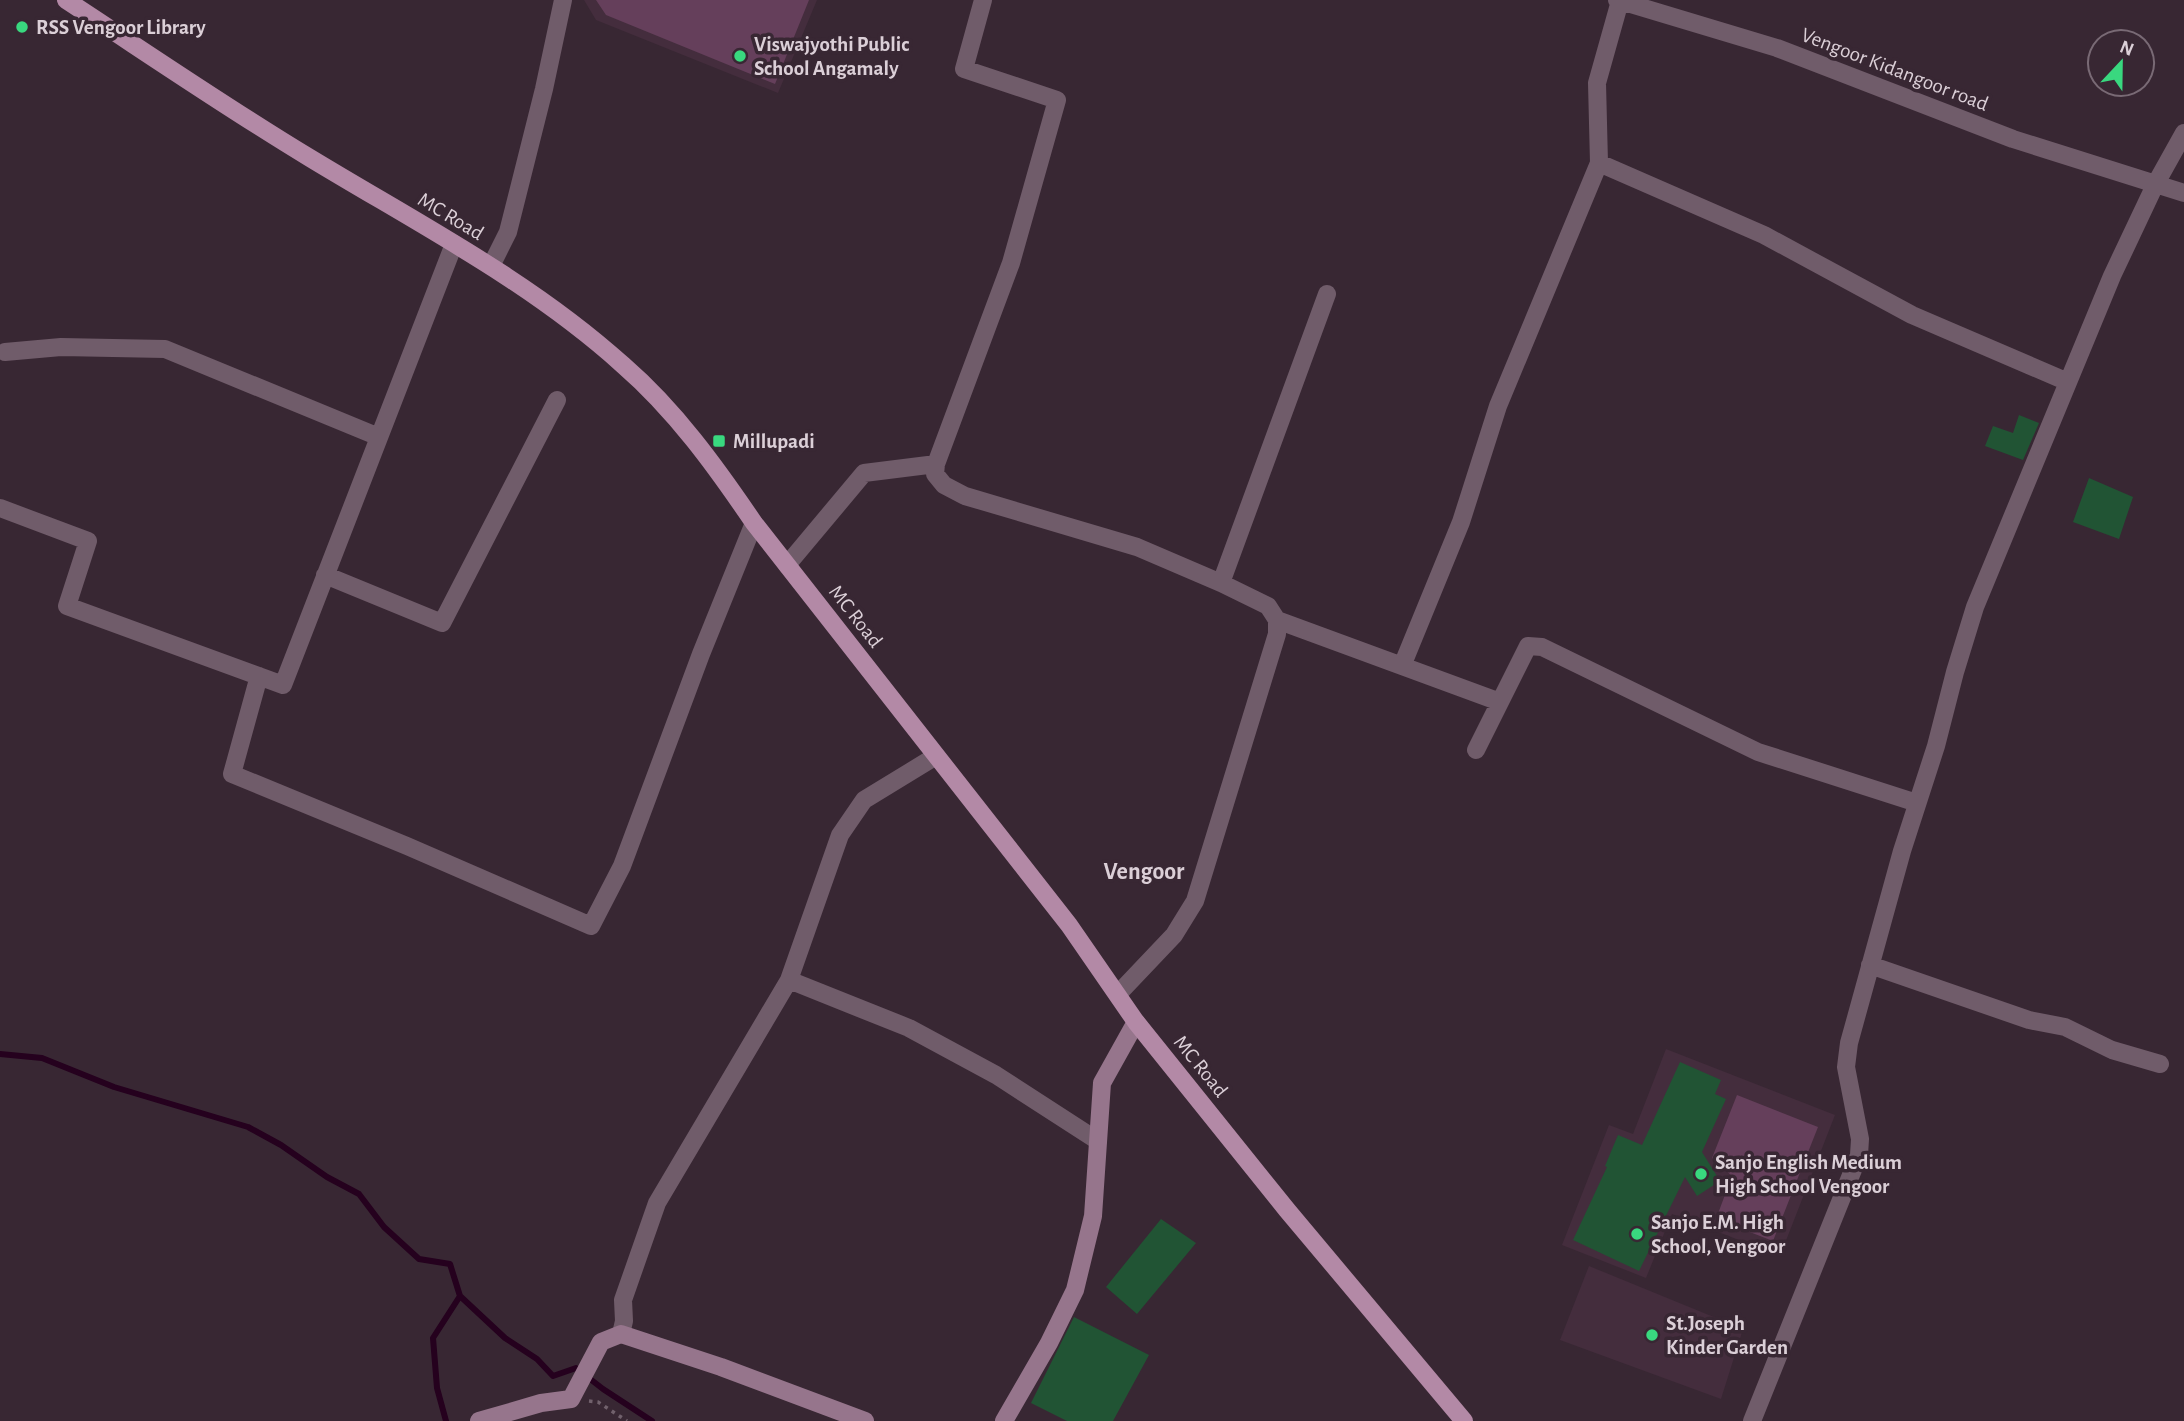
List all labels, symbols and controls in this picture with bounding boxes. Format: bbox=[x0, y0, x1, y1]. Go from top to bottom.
place label: RSS Vengoor Library bbox=[36, 17, 206, 38]
marker: RSS Vengoor Library bbox=[14, 19, 30, 35]
street label: Vengoor Kidangoor road bbox=[1798, 24, 1991, 115]
north arrow bbox=[2086, 28, 2156, 98]
place label: Viswajyothi Public School Angamaly bbox=[754, 34, 909, 79]
text: N bbox=[2117, 37, 2136, 60]
marker: Viswajyothi Public School Angamaly bbox=[732, 48, 748, 64]
street label: MC Road bbox=[414, 189, 487, 244]
place label: Millupadi bbox=[733, 431, 815, 452]
marker: Millupadi bbox=[711, 433, 727, 449]
street label: MC Road bbox=[825, 581, 886, 652]
district label: Vengoor bbox=[1104, 860, 1185, 884]
street label: MC Road bbox=[1170, 1031, 1232, 1101]
place label: Sanjo English Medium High School Vengoor bbox=[1715, 1152, 1902, 1197]
marker: Sanjo English Medium High School Vengoor bbox=[1693, 1166, 1709, 1182]
place label: Sanjo E.M. High School, Vengoor bbox=[1651, 1212, 1786, 1257]
marker: Sanjo E.M. High School, Vengoor bbox=[1629, 1226, 1645, 1242]
place label: St.Joseph Kinder Garden bbox=[1666, 1313, 1788, 1358]
marker: St.Joseph Kinder Garden bbox=[1644, 1327, 1660, 1343]

